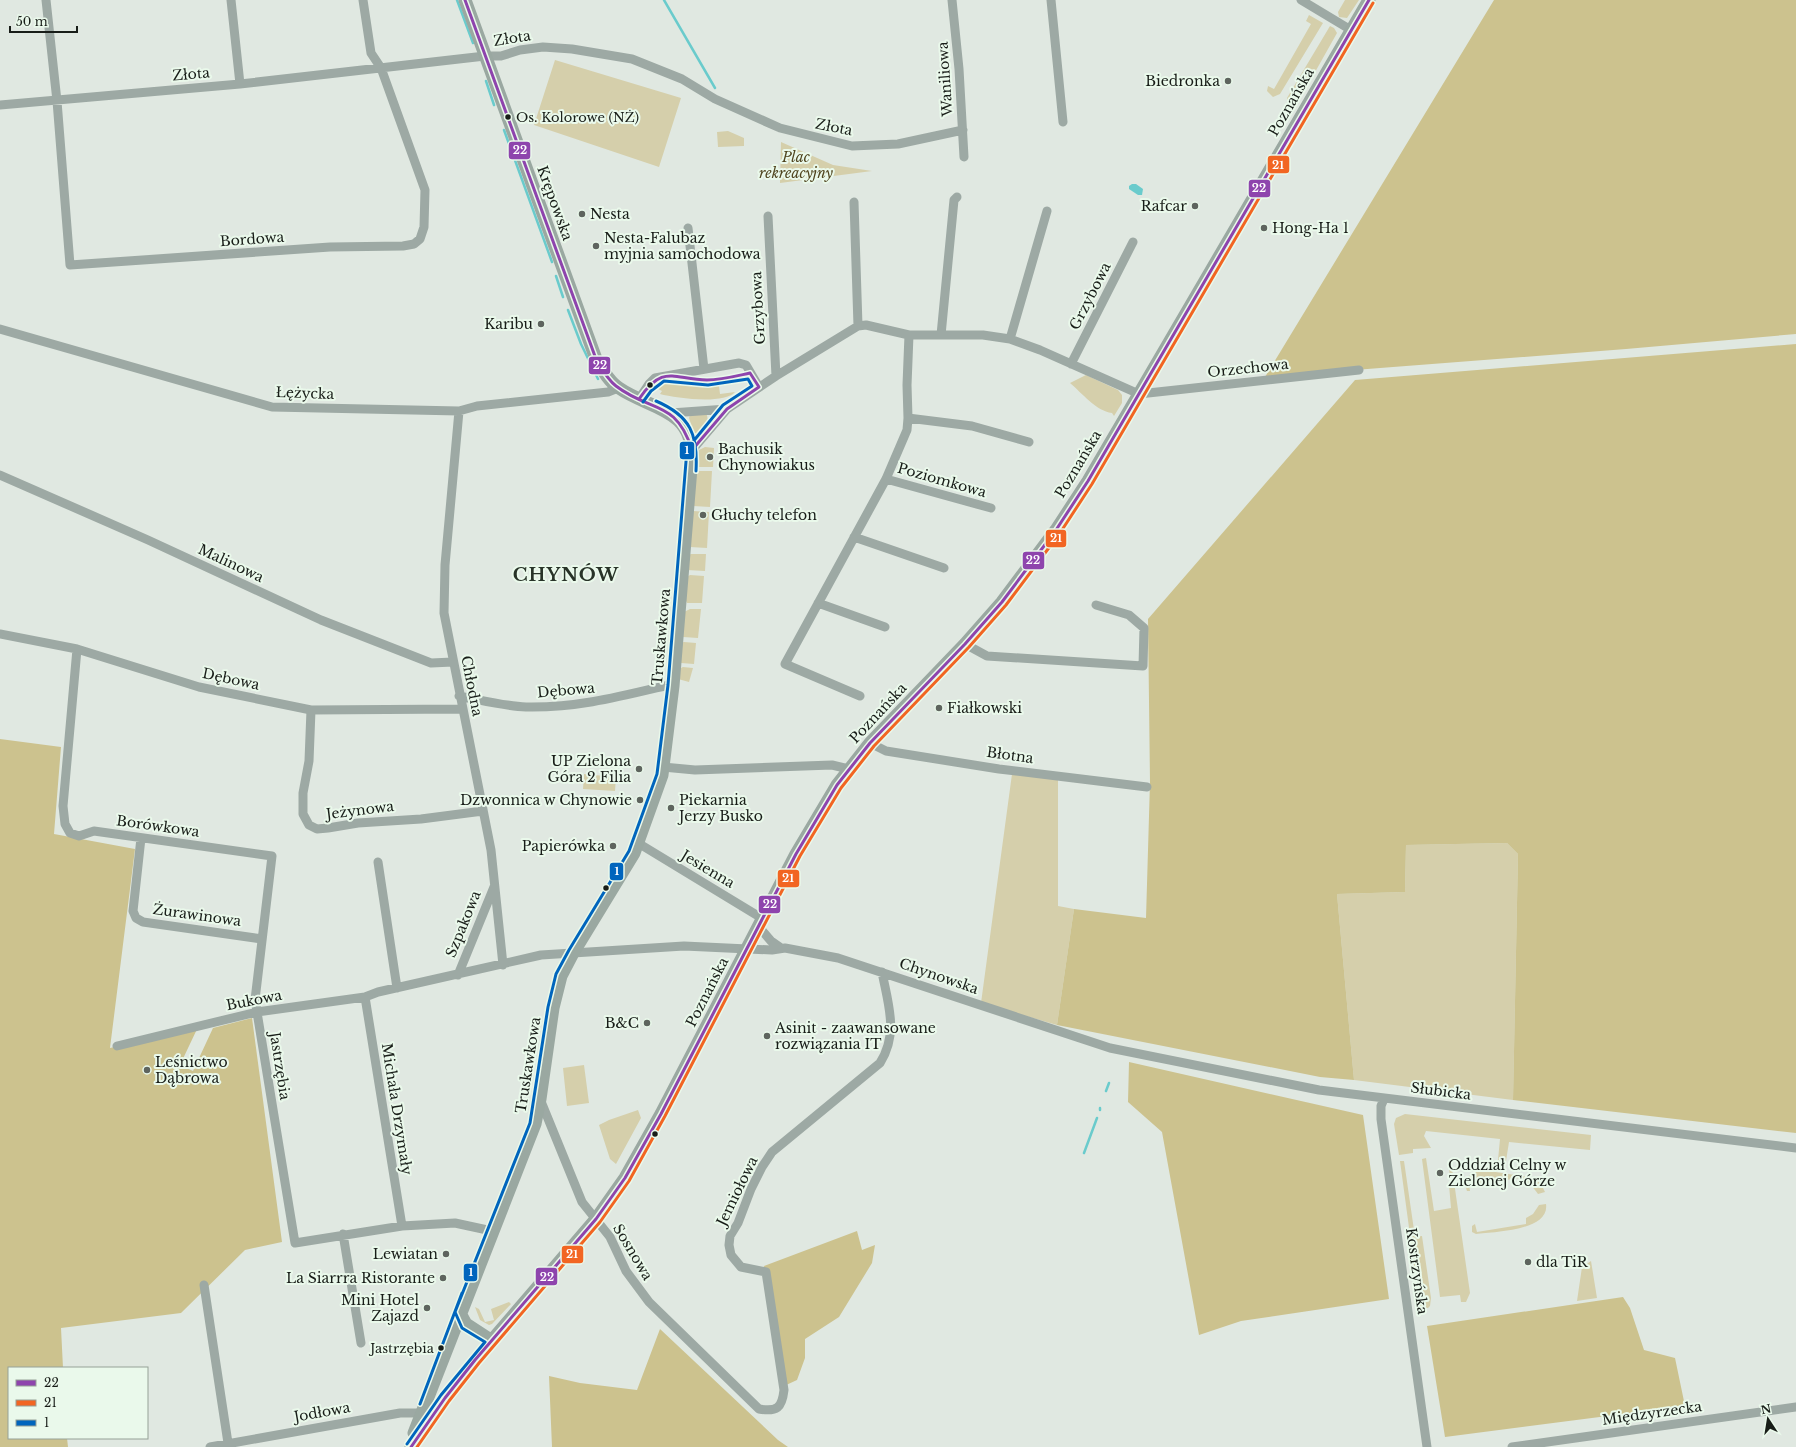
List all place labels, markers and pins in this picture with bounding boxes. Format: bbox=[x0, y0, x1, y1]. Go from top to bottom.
place label: Biedronka bbox=[1145, 72, 1220, 90]
marker: Biedronka bbox=[1223, 76, 1233, 86]
place label: Os. Kolorowe (NŻ) bbox=[516, 109, 639, 126]
marker: Os. Kolorowe (NŻ) bbox=[503, 112, 513, 122]
place label: Rafcar bbox=[1141, 197, 1187, 215]
marker: Rafcar bbox=[1190, 201, 1200, 211]
place label: Nesta bbox=[590, 205, 630, 223]
marker: Nesta bbox=[577, 209, 587, 219]
place label: Hong-Ha 1 bbox=[1272, 219, 1349, 237]
marker: Hong-Ha 1 bbox=[1259, 223, 1269, 233]
place label: Nesta-Falubaz myjnia samochodowa bbox=[604, 229, 761, 263]
marker: Nesta-Falubaz myjnia samochodowa bbox=[591, 241, 601, 251]
place label: Karibu bbox=[484, 315, 534, 333]
marker: Karibu bbox=[536, 319, 546, 329]
unlabelled marker bbox=[645, 380, 655, 390]
place label: Bachusik Chynowiakus bbox=[718, 440, 815, 474]
marker: Bachusik Chynowiakus bbox=[705, 452, 715, 462]
place label: Głuchy telefon bbox=[711, 506, 817, 524]
marker: Głuchy telefon bbox=[698, 510, 708, 520]
place label: Fiałkowski bbox=[947, 699, 1022, 717]
marker: Fiałkowski bbox=[934, 703, 944, 713]
place label: UP Zielona Góra 2 Filia bbox=[547, 752, 631, 786]
marker: UP Zielona Góra 2 Filia bbox=[634, 764, 644, 774]
place label: Dzwonnica w Chynowie bbox=[460, 791, 632, 809]
place label: Piekarnia Jerzy Busko bbox=[677, 791, 763, 825]
marker: Dzwonnica w Chynowie bbox=[635, 795, 645, 805]
marker: Piekarnia Jerzy Busko bbox=[666, 803, 676, 813]
place label: Papierówka bbox=[522, 837, 605, 855]
marker: Papierówka bbox=[608, 841, 618, 851]
unlabelled marker bbox=[601, 883, 611, 893]
place label: B&C bbox=[605, 1014, 639, 1032]
marker: B&C bbox=[642, 1018, 652, 1028]
place label: Asinit - zaawansowane rozwiązania IT bbox=[774, 1019, 936, 1053]
marker: Asinit - zaawansowane rozwiązania IT bbox=[762, 1031, 772, 1041]
place label: Leśnictwo Dąbrowa bbox=[155, 1053, 228, 1087]
marker: Leśnictwo Dąbrowa bbox=[142, 1065, 152, 1075]
unlabelled marker bbox=[650, 1129, 660, 1139]
place label: Oddział Celny w Zielonej Górze bbox=[1448, 1156, 1566, 1190]
marker: Oddział Celny w Zielonej Górze bbox=[1435, 1168, 1445, 1178]
place label: Lewiatan bbox=[373, 1245, 438, 1263]
marker: Lewiatan bbox=[441, 1249, 451, 1259]
place label: dla TiR bbox=[1536, 1253, 1589, 1271]
marker: dla TiR bbox=[1523, 1257, 1533, 1267]
place label: La Siarrra Ristorante bbox=[286, 1269, 435, 1287]
marker: La Siarrra Ristorante bbox=[438, 1273, 448, 1283]
place label: Mini Hotel Zajazd bbox=[341, 1291, 420, 1325]
marker: Mini Hotel Zajazd bbox=[422, 1303, 432, 1313]
place label: Jastrzębia bbox=[368, 1340, 435, 1357]
marker: Jastrzębia bbox=[436, 1343, 446, 1353]

